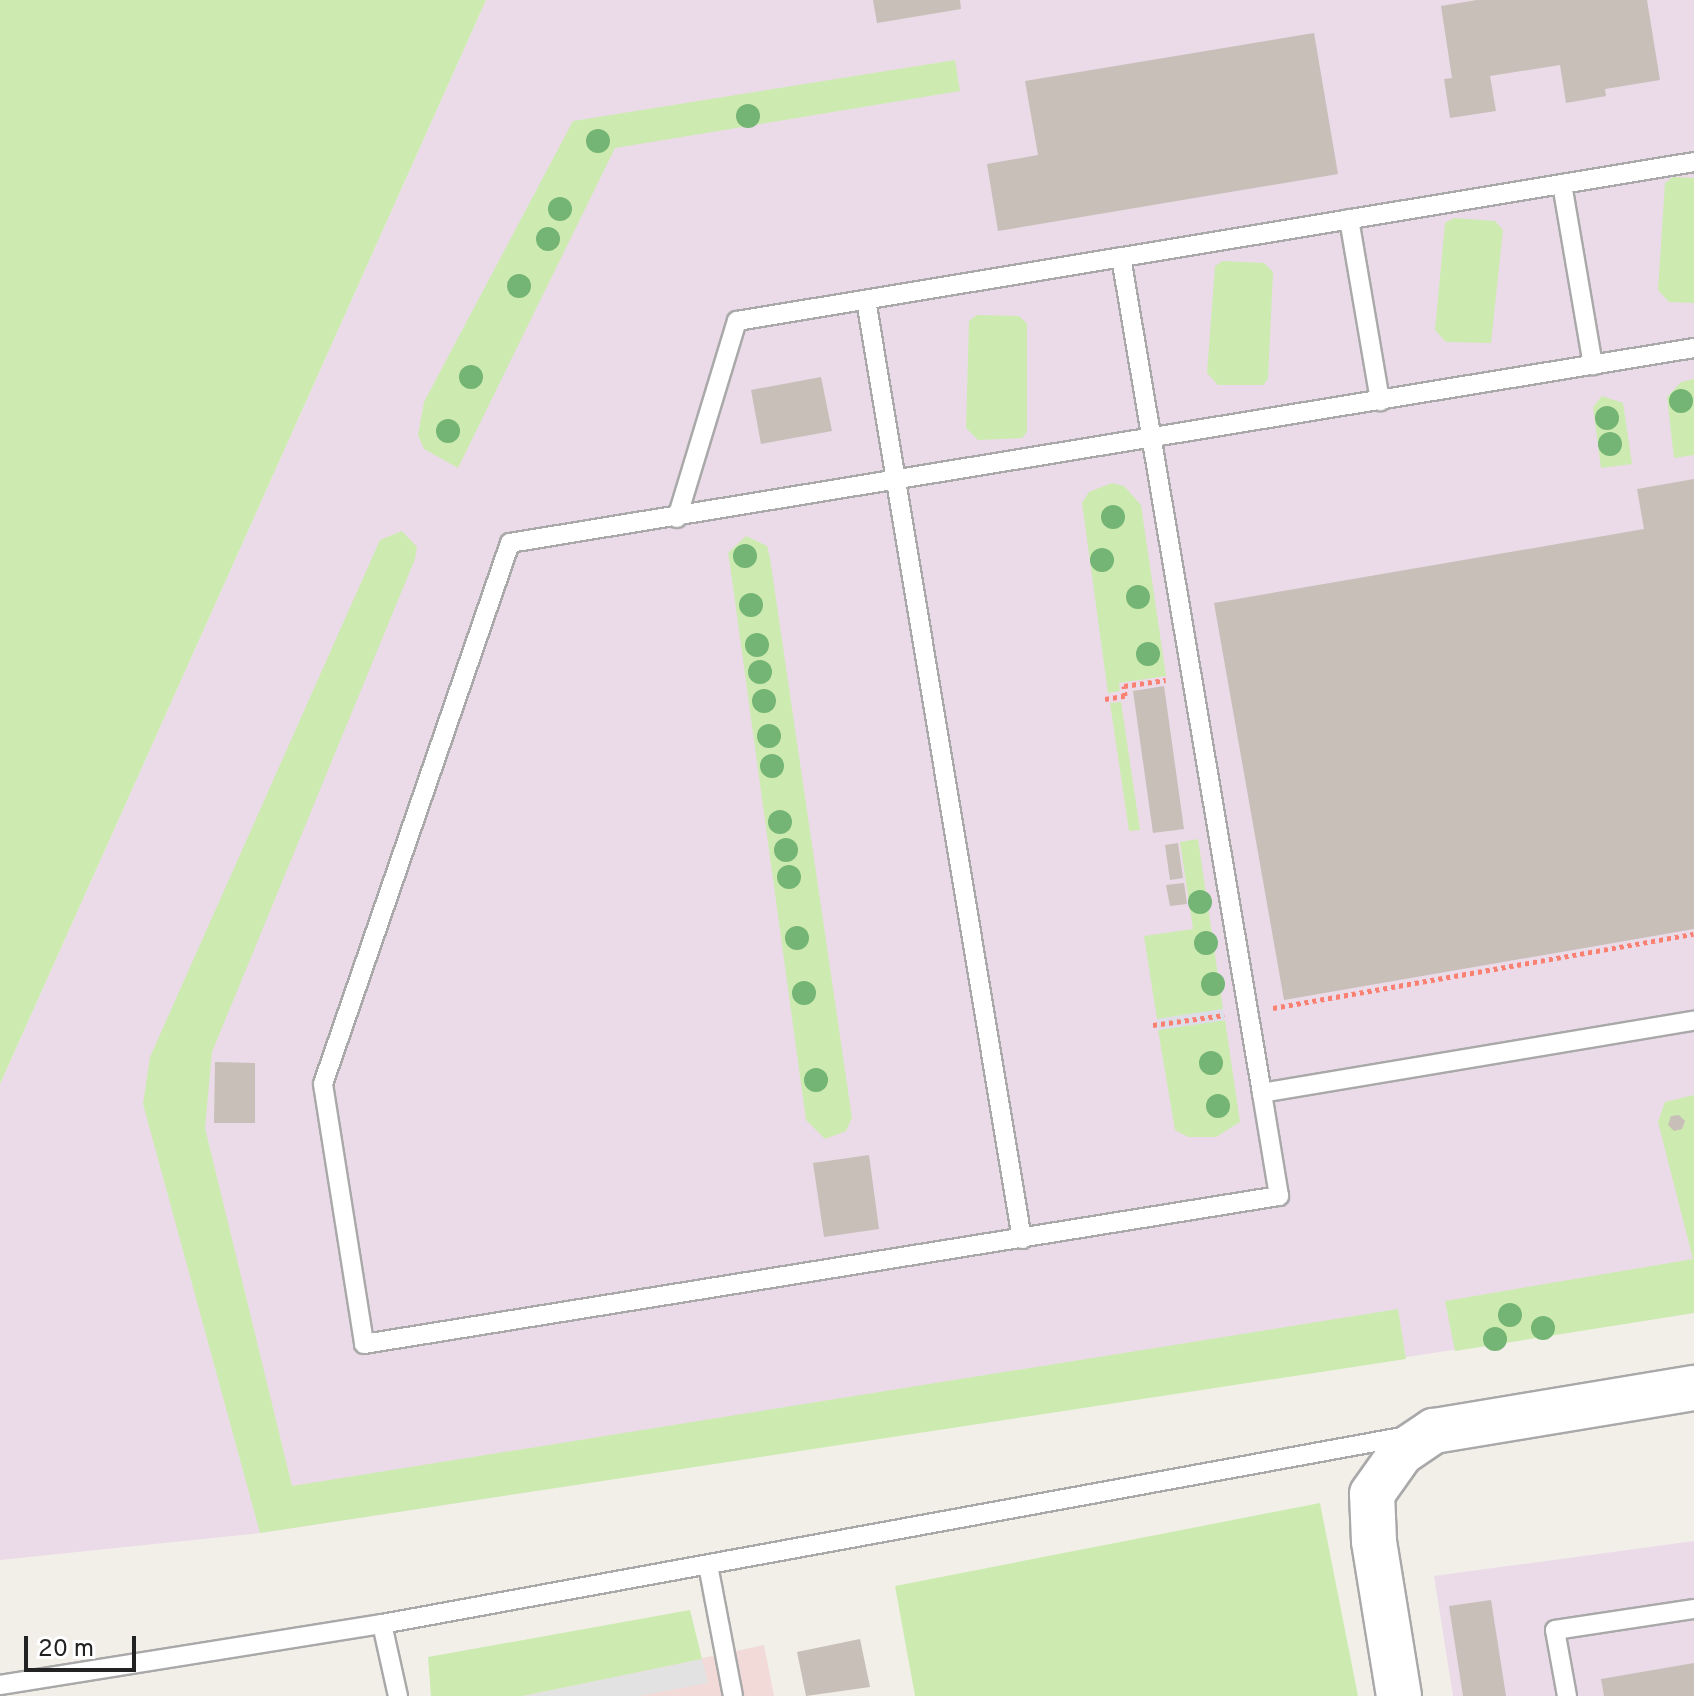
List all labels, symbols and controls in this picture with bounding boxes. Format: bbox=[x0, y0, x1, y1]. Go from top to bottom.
scale bar bbox=[28, 1620, 140, 1670]
text: 20 m bbox=[38, 1635, 94, 1665]

